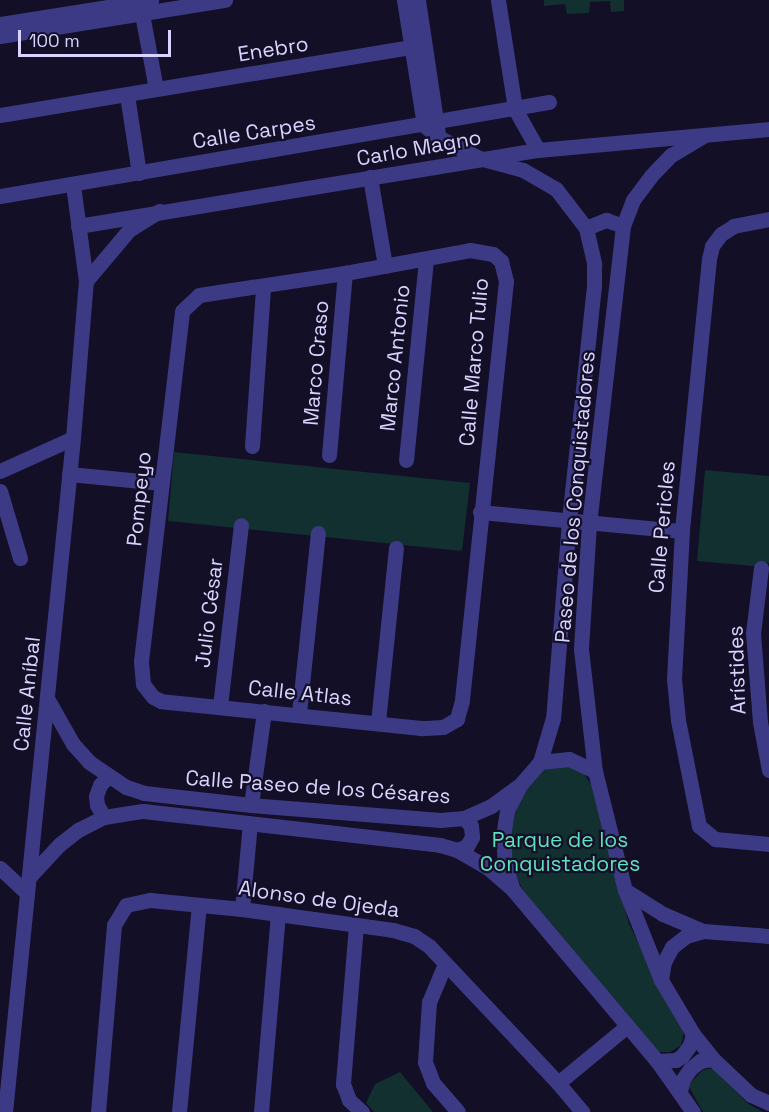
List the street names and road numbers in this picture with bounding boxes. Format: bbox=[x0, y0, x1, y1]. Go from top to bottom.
street label: Enebro bbox=[236, 31, 310, 67]
street label: Calle Carpes bbox=[191, 110, 317, 154]
street label: Carlo Magno bbox=[355, 125, 483, 171]
street label: Calle Marco Tulio bbox=[454, 277, 494, 447]
street label: Marco Antonio bbox=[375, 283, 415, 433]
street label: Marco Craso bbox=[298, 299, 334, 427]
street label: Paseo de los Conquistadores bbox=[550, 350, 600, 644]
street label: Pompeyo bbox=[121, 450, 157, 548]
street label: Calle Pericles bbox=[644, 460, 680, 594]
street label: Julio César bbox=[190, 557, 228, 669]
street label: Arístides bbox=[723, 625, 751, 715]
street label: Calle Aníbal bbox=[8, 635, 46, 753]
street label: Calle Atlas bbox=[247, 675, 353, 711]
street label: Calle Paseo de los Césares bbox=[185, 765, 451, 809]
street label: Alonso de Ojeda bbox=[237, 875, 401, 923]

